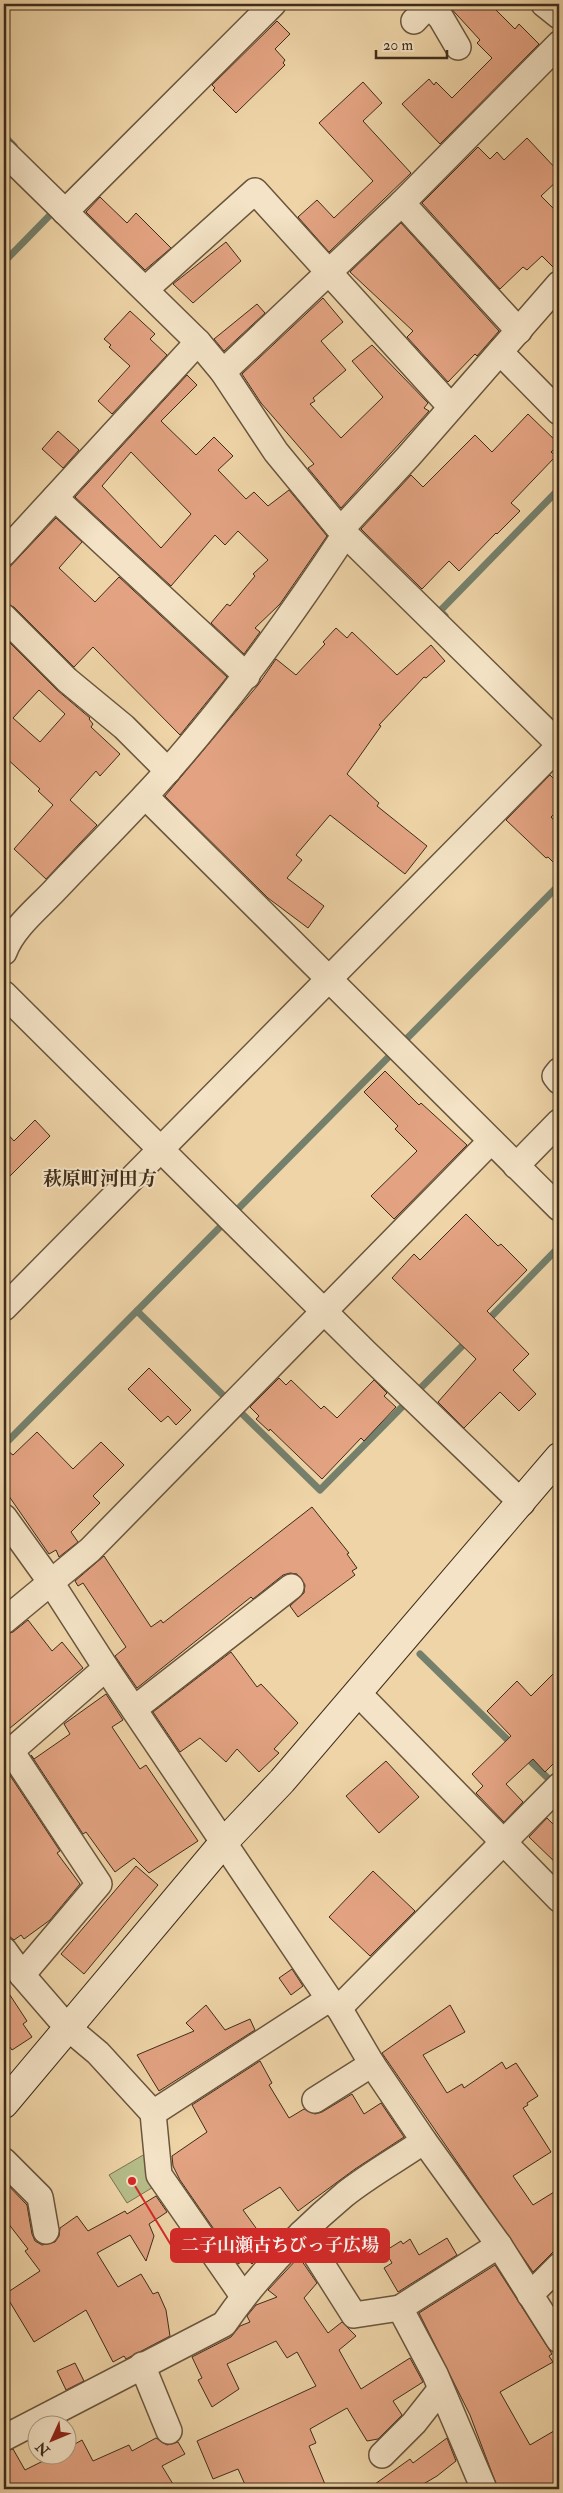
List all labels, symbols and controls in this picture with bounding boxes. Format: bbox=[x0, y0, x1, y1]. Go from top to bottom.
scale bar bbox=[376, 28, 447, 60]
text: 20 m bbox=[383, 36, 413, 55]
district label: 萩原町河田方 bbox=[43, 1167, 157, 1191]
callout: 二子山瀬古ちびっ子広場 bbox=[171, 2229, 389, 2262]
text: 二子山瀬古ちびっ子広場 bbox=[181, 2234, 379, 2257]
north arrow bbox=[28, 2416, 78, 2466]
text: N bbox=[32, 2438, 54, 2460]

